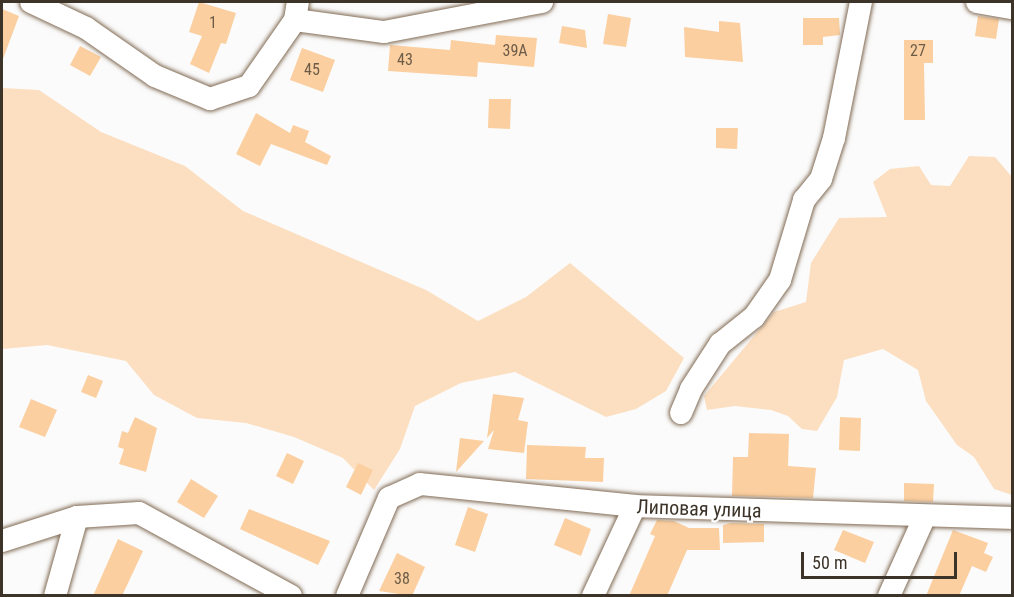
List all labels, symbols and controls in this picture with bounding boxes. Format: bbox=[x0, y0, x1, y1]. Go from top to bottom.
house number: 1 bbox=[209, 13, 217, 33]
house number: 39А bbox=[502, 41, 528, 61]
house number: 27 bbox=[910, 41, 926, 61]
house number: 43 bbox=[397, 50, 413, 70]
house number: 45 bbox=[304, 60, 320, 80]
street label: Липовая улица bbox=[636, 495, 762, 523]
scale bar bbox=[804, 540, 960, 578]
text: 50 m bbox=[812, 552, 847, 573]
house number: 38 bbox=[394, 569, 410, 589]

